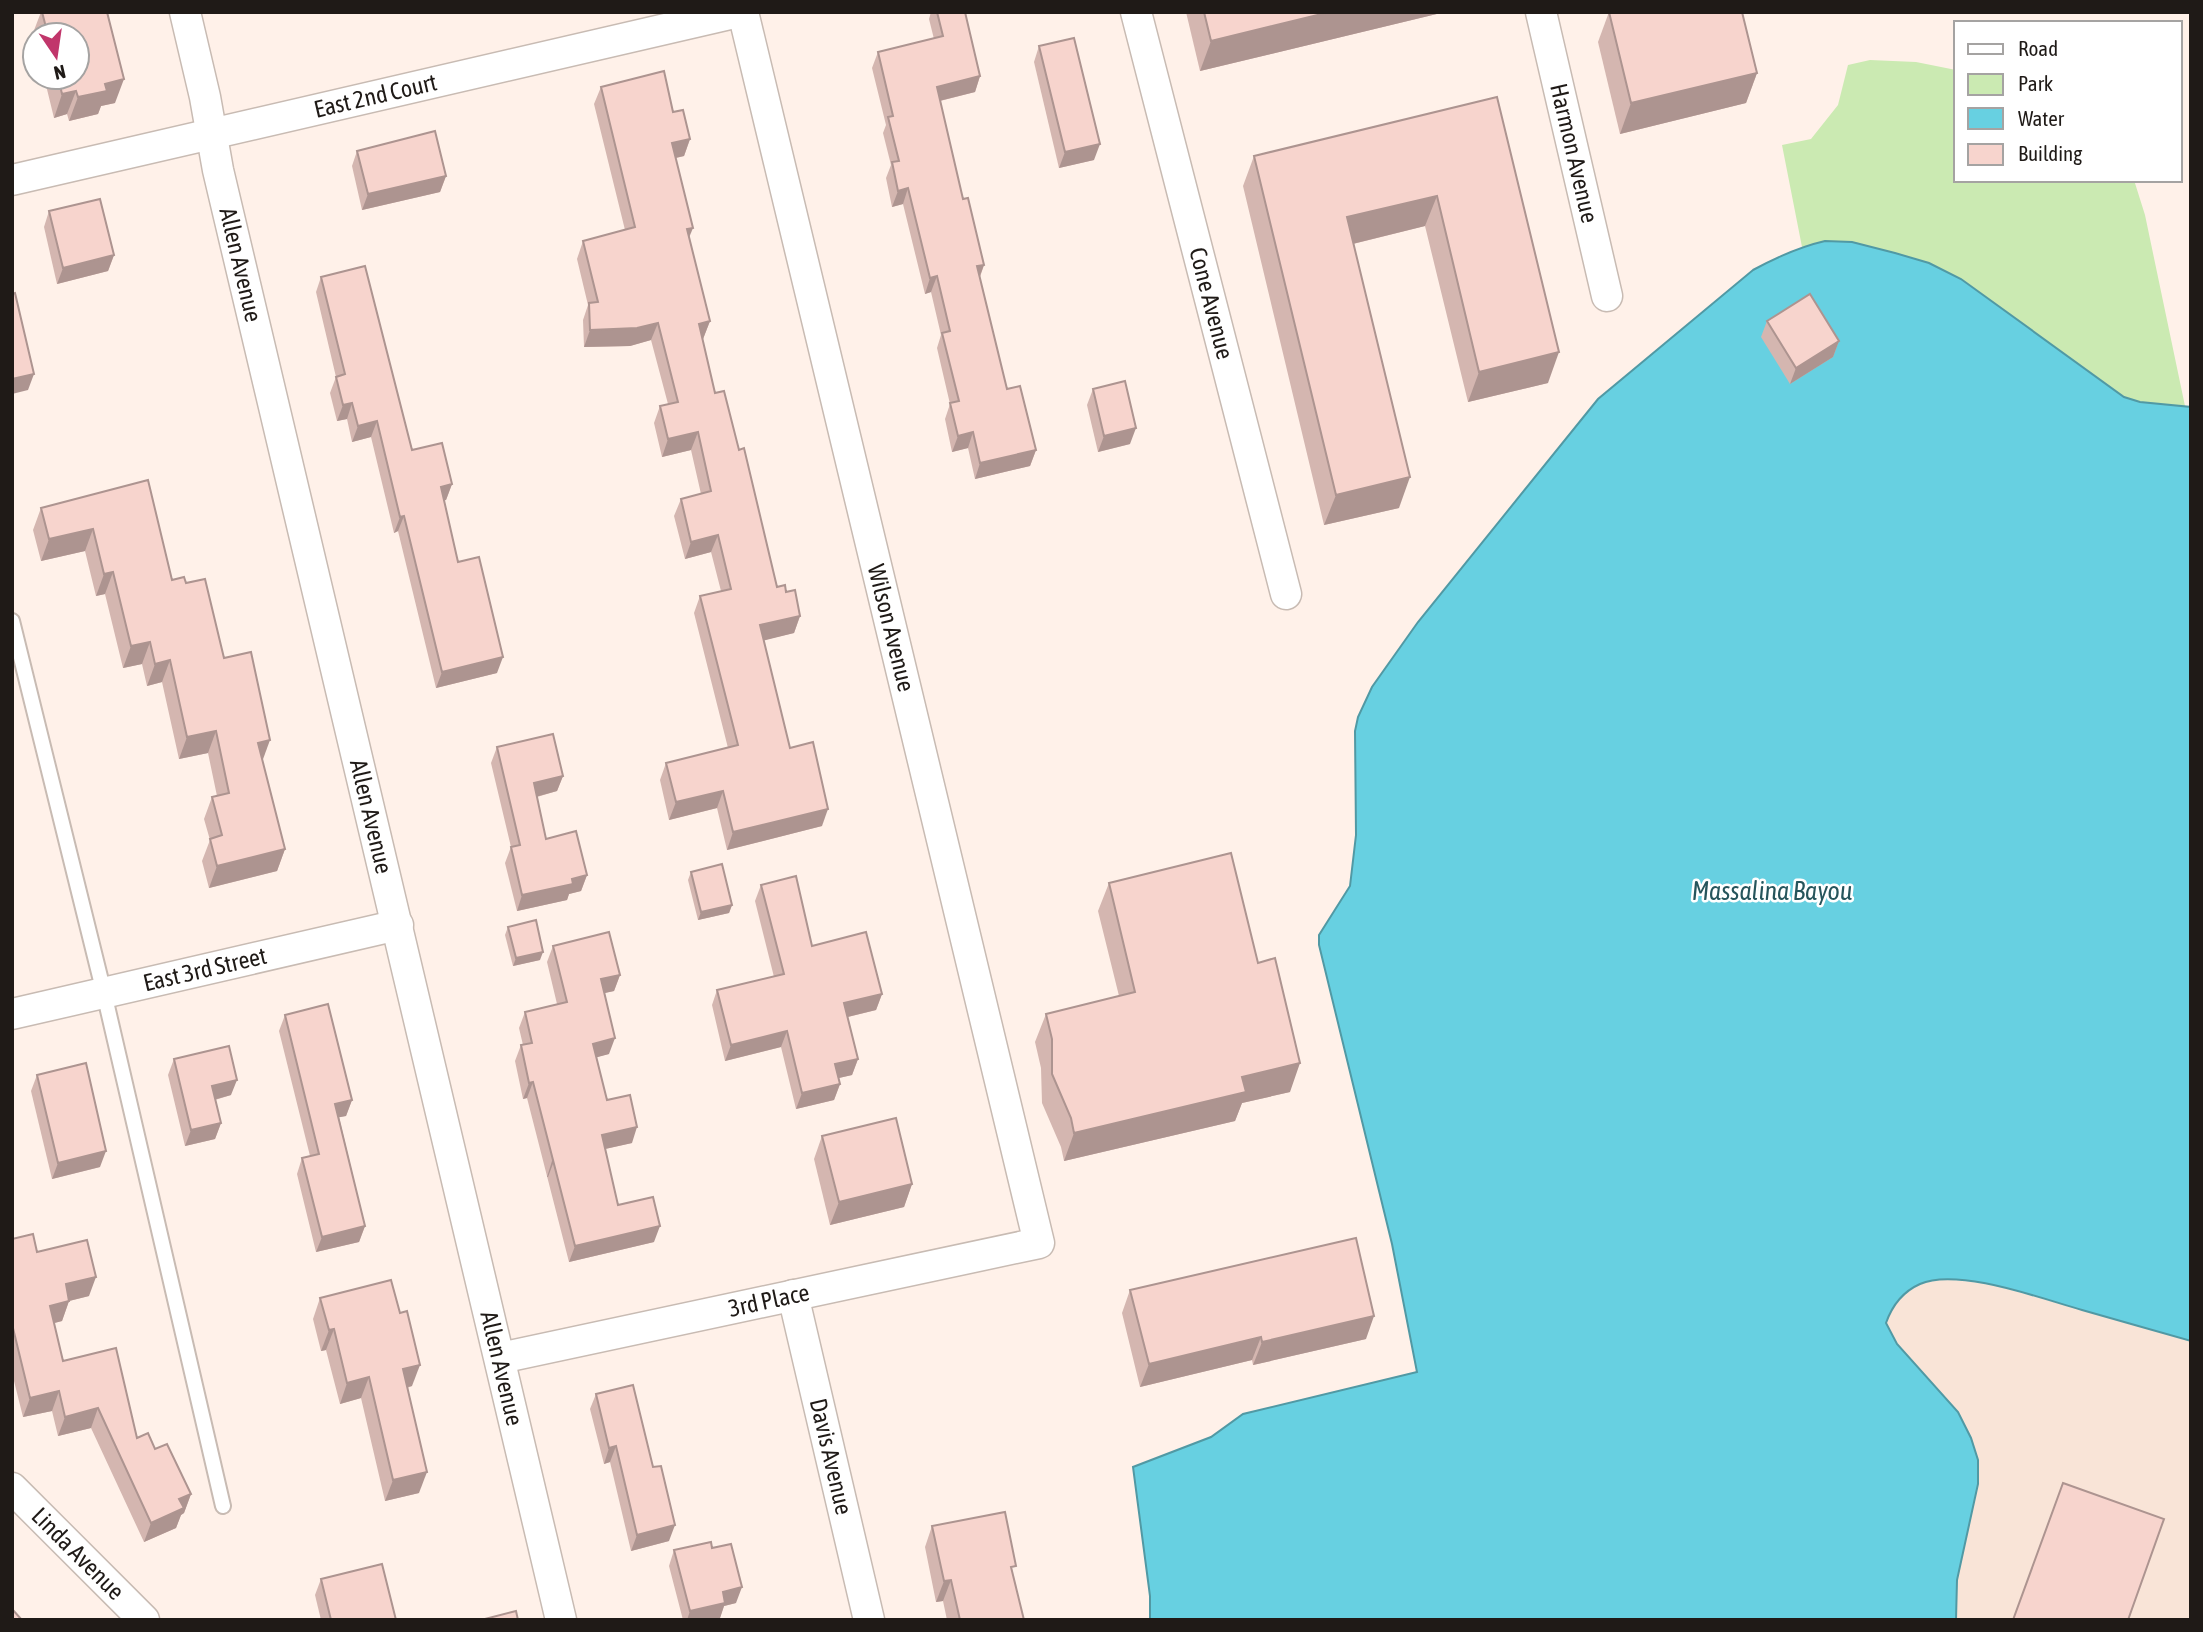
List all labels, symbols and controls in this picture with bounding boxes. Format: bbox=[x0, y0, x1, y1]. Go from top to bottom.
north arrow bbox=[21, 21, 91, 91]
legend bbox=[1954, 21, 2182, 182]
text: Road bbox=[2018, 36, 2058, 60]
text: N bbox=[52, 61, 68, 85]
street label: East 2nd Court bbox=[311, 68, 439, 123]
text: Park bbox=[2018, 71, 2053, 95]
street label: Harmon Avenue bbox=[1545, 81, 1604, 225]
text: Water bbox=[2018, 106, 2065, 130]
text: Building bbox=[2018, 141, 2082, 165]
street label: Allen Avenue bbox=[214, 205, 267, 325]
street label: Cone Avenue bbox=[1184, 245, 1239, 362]
street label: Wilson Avenue bbox=[863, 561, 920, 694]
street label: Allen Avenue bbox=[345, 757, 398, 876]
water label: Massalina Bayou bbox=[1692, 876, 1852, 906]
street label: East 3rd Street bbox=[140, 942, 269, 996]
street label: 3rd Place bbox=[726, 1278, 812, 1322]
street label: Allen Avenue bbox=[475, 1309, 529, 1428]
street label: Davis Avenue bbox=[805, 1396, 858, 1517]
street label: Linda Avenue bbox=[27, 1502, 130, 1605]

